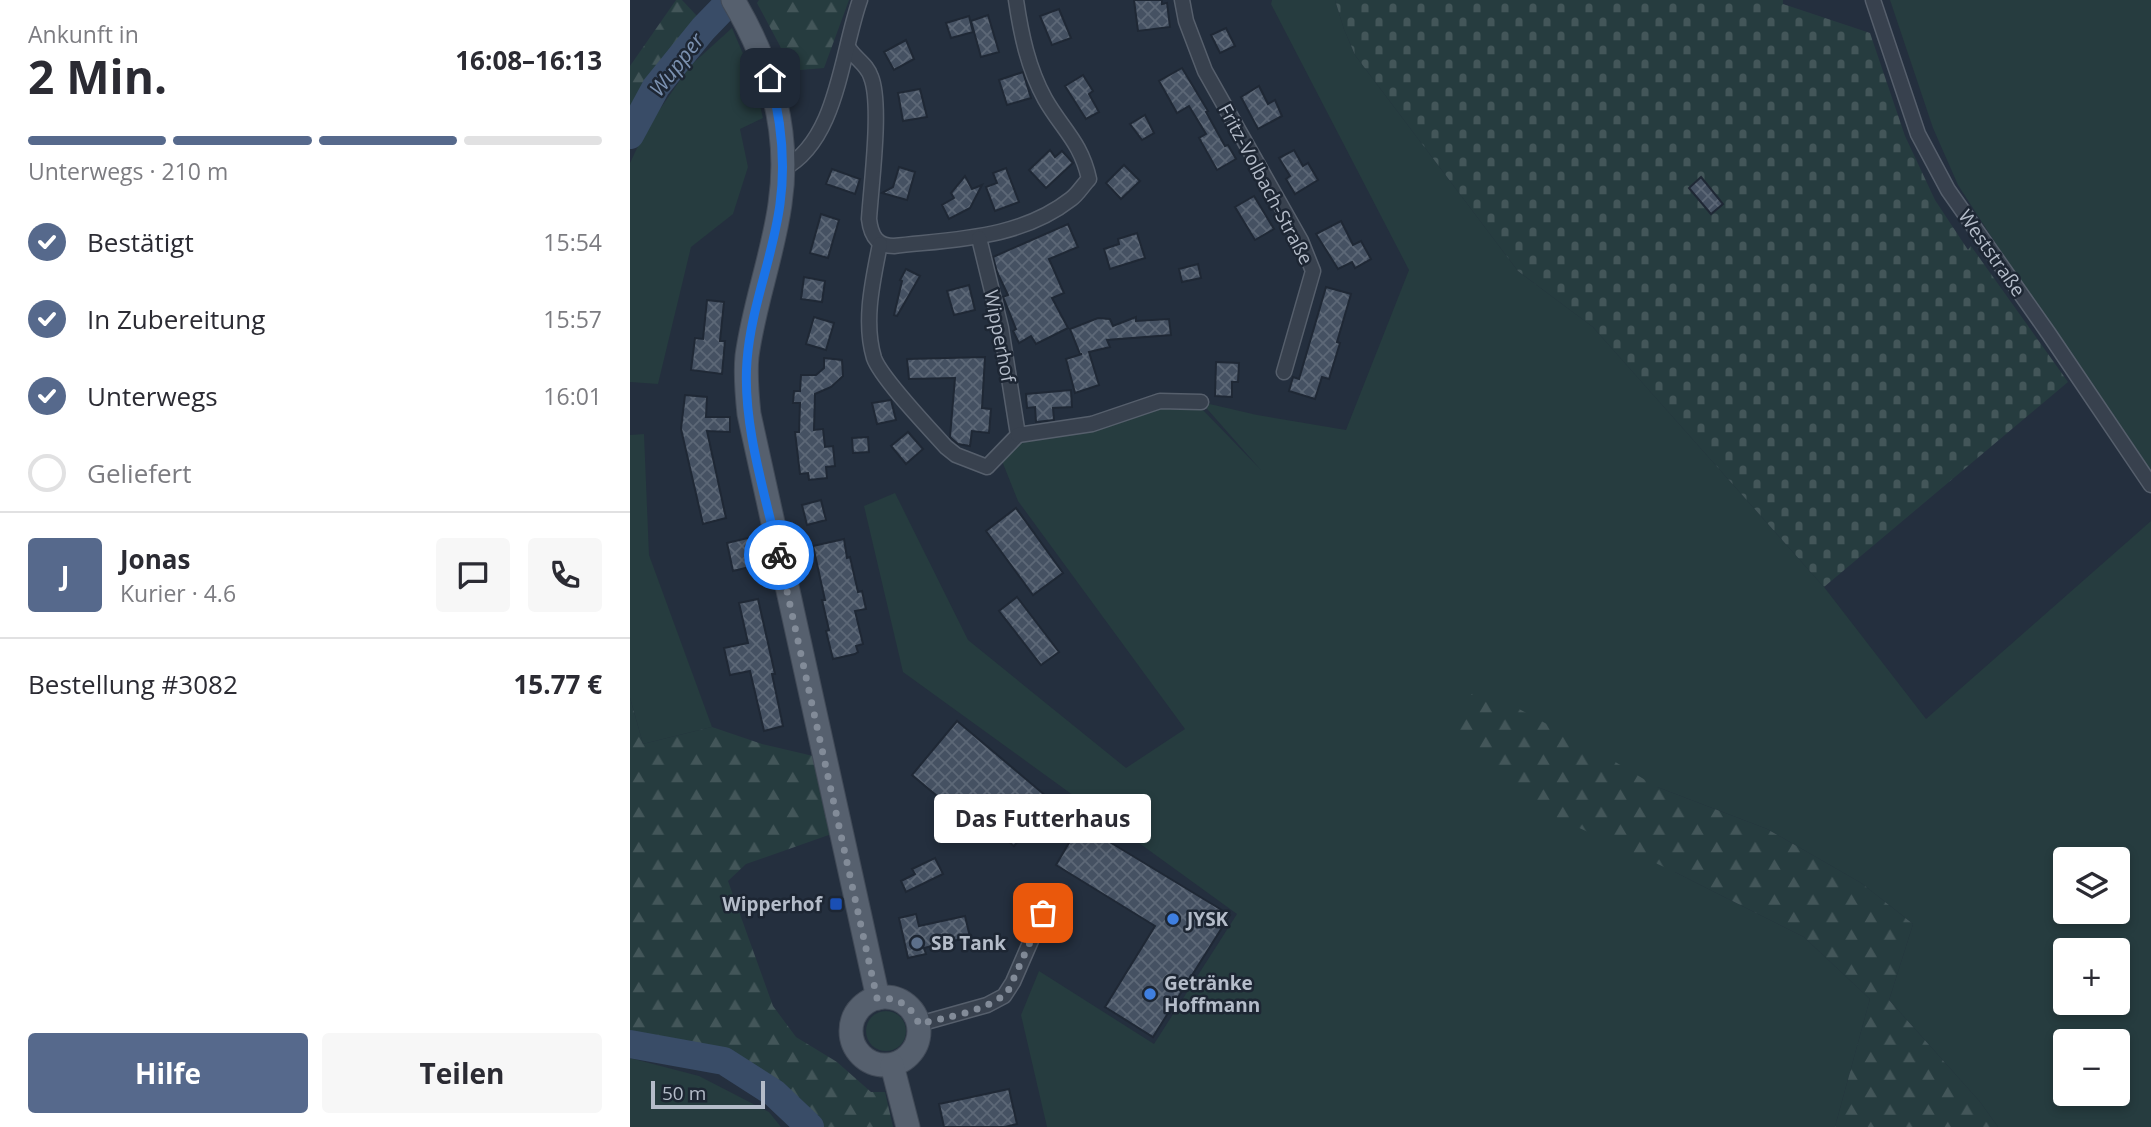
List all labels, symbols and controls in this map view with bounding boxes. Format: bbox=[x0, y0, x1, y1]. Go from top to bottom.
text: Ankunft in bbox=[28, 18, 139, 50]
water label: Wupper bbox=[643, 26, 710, 102]
text: 16:08–16:13 bbox=[455, 42, 602, 78]
text: 2 Min. bbox=[28, 45, 167, 107]
pin bbox=[740, 48, 800, 108]
icon: home bbox=[751, 59, 789, 97]
street label: Fritz-Volbach-Straße bbox=[1213, 99, 1319, 269]
text: Unterwegs · 210 m bbox=[28, 155, 228, 187]
street label: Weststraße bbox=[1952, 204, 2032, 302]
icon: check bbox=[28, 223, 66, 261]
text: Bestätigt bbox=[87, 224, 194, 260]
text: 15:54 bbox=[543, 226, 602, 258]
street label: Wipperhof bbox=[978, 288, 1022, 386]
icon: check bbox=[28, 300, 66, 338]
text: In Zubereitung bbox=[87, 301, 265, 337]
text: 15:57 bbox=[543, 303, 602, 335]
icon: check bbox=[28, 377, 66, 415]
text: Unterwegs bbox=[87, 378, 218, 414]
text: 16:01 bbox=[543, 380, 602, 412]
text: Geliefert bbox=[87, 455, 191, 491]
courier bbox=[744, 520, 814, 590]
icon: bike bbox=[760, 536, 798, 574]
button: chat bbox=[436, 538, 510, 612]
button: phone bbox=[528, 538, 602, 612]
text: Jonas bbox=[120, 541, 190, 577]
text: J bbox=[61, 557, 69, 593]
text: Kurier · 4.6 bbox=[120, 577, 236, 609]
text: Bestellung #3082 bbox=[28, 666, 238, 702]
text: 15.77 € bbox=[514, 666, 602, 702]
callout: Das Futterhaus bbox=[934, 794, 1152, 843]
text: Das Futterhaus bbox=[955, 802, 1130, 834]
map controls bbox=[2053, 847, 2130, 1106]
button: layers bbox=[2053, 847, 2130, 924]
pin bbox=[1013, 883, 1073, 943]
place label: Wipperhof bbox=[722, 891, 824, 917]
icon: bag bbox=[1024, 894, 1062, 932]
marker: Wipperhof bbox=[828, 896, 844, 912]
place label: JYSK bbox=[1185, 906, 1229, 932]
marker: JYSK bbox=[1165, 911, 1181, 927]
place label: SB Tank bbox=[931, 930, 1006, 956]
marker: SB Tank bbox=[909, 935, 925, 951]
button: + bbox=[2053, 938, 2130, 1015]
place label: Getränke Hoffmann bbox=[1164, 970, 1260, 1018]
marker: Getränke Hoffmann bbox=[1142, 986, 1158, 1002]
button: − bbox=[2053, 1029, 2130, 1106]
button: Hilfe bbox=[28, 1033, 308, 1113]
button: Teilen bbox=[322, 1033, 602, 1113]
scale bar bbox=[651, 1078, 765, 1110]
text: 50 m bbox=[662, 1080, 706, 1106]

